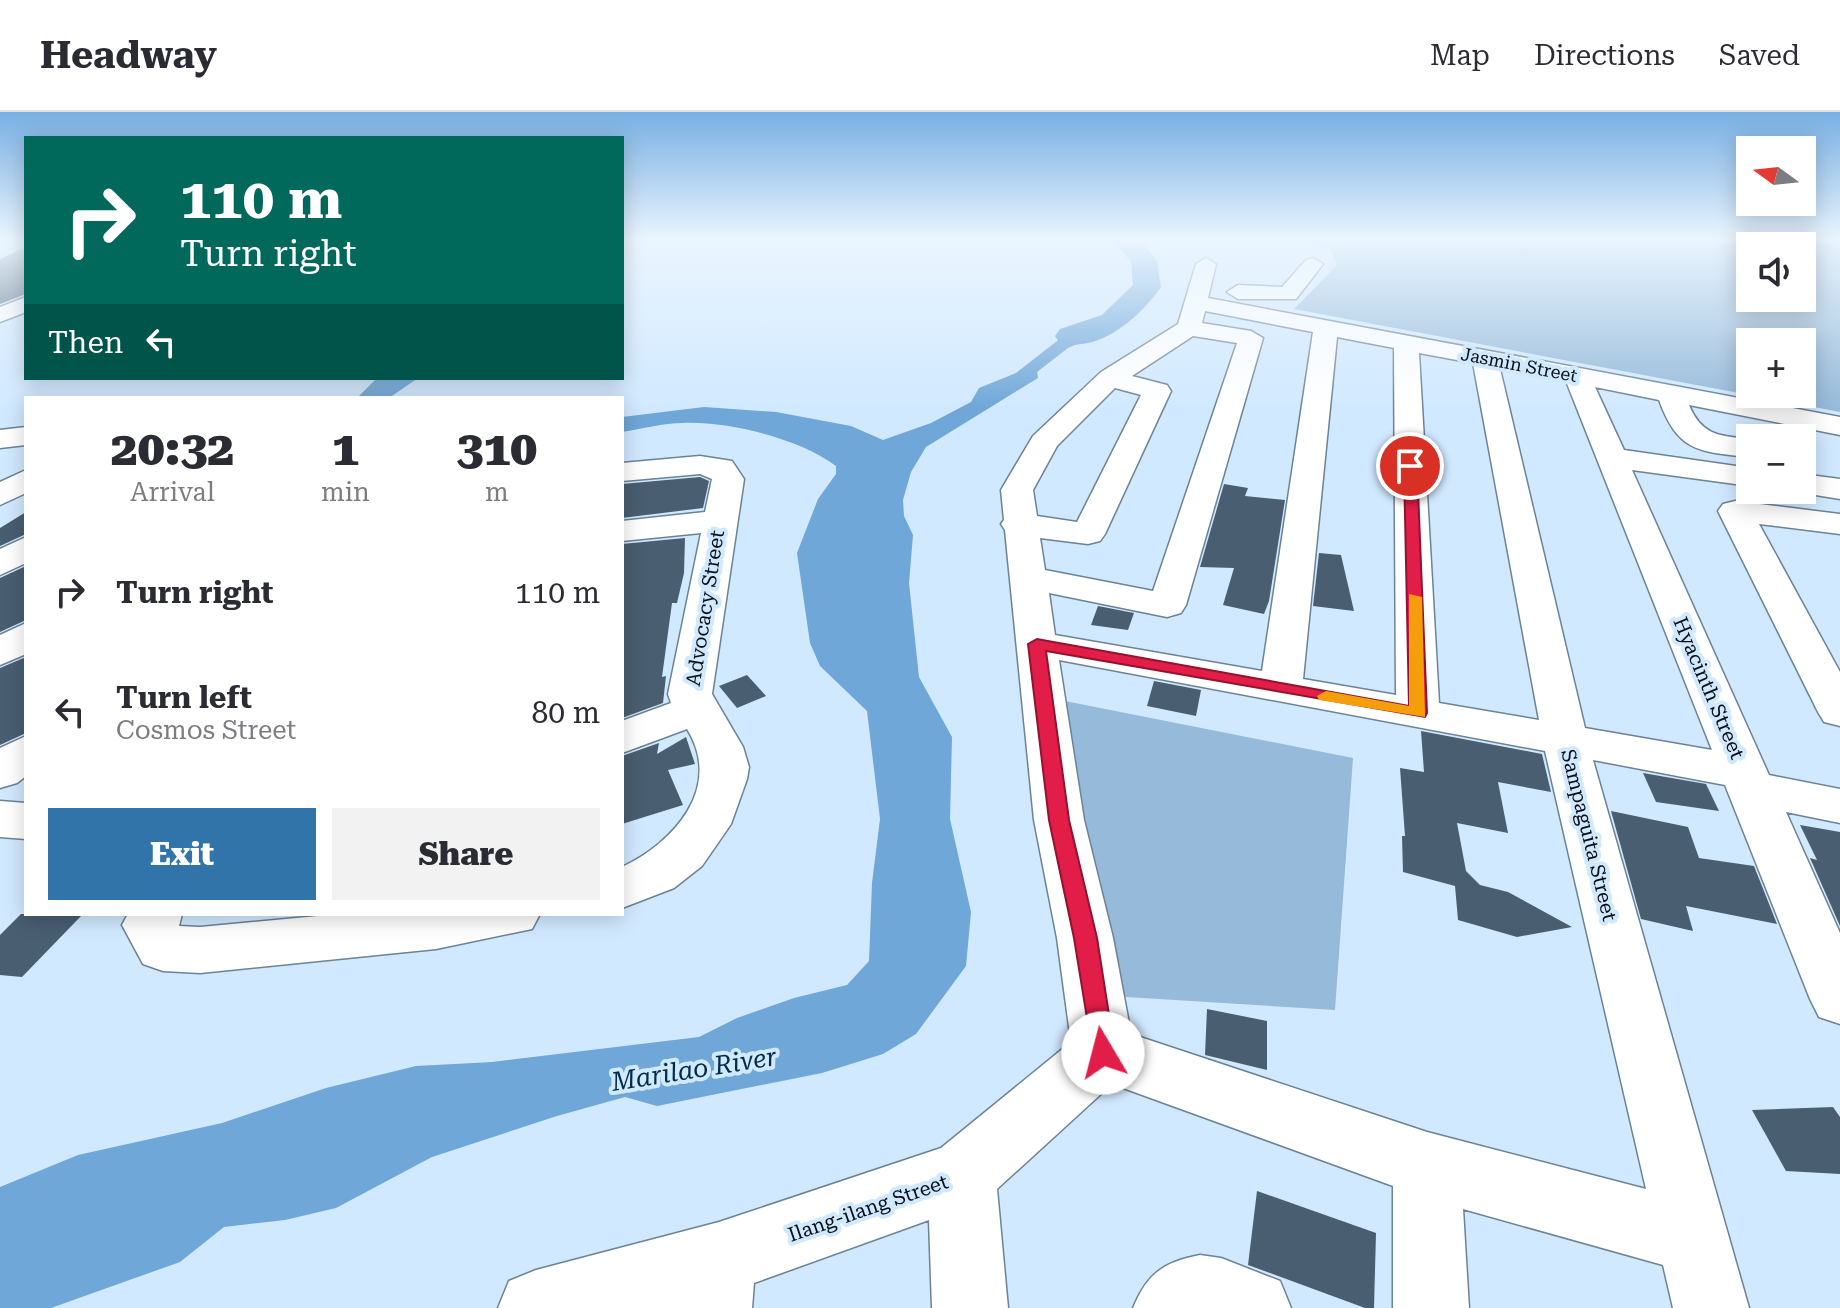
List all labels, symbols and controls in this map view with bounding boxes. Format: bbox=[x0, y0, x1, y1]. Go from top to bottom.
text: Headway bbox=[40, 33, 217, 77]
text: Map bbox=[1430, 39, 1490, 72]
text: Directions bbox=[1534, 39, 1675, 72]
text: Saved bbox=[1719, 39, 1800, 72]
north arrow bbox=[1736, 136, 1816, 216]
map controls bbox=[1736, 136, 1816, 504]
text: 110 m bbox=[180, 166, 342, 232]
icon: right bbox=[48, 168, 152, 272]
button: sound bbox=[1736, 232, 1816, 312]
text: Turn right bbox=[180, 233, 357, 275]
icon: left bbox=[139, 320, 183, 364]
text: Then bbox=[48, 325, 123, 360]
button: + bbox=[1736, 328, 1816, 408]
street label: Jasmin Street bbox=[1459, 343, 1579, 386]
text: 20:32 bbox=[111, 421, 234, 477]
text: 1 bbox=[332, 421, 359, 477]
text: 310 bbox=[457, 421, 537, 477]
button: − bbox=[1736, 424, 1816, 504]
pin bbox=[1376, 432, 1444, 500]
icon: arrive bbox=[1388, 444, 1432, 488]
text: Arrival bbox=[130, 477, 215, 507]
text: min bbox=[321, 477, 370, 507]
text: m bbox=[485, 477, 509, 507]
street label: Advocacy Street bbox=[681, 528, 729, 688]
icon: right bbox=[48, 570, 92, 614]
text: Turn right bbox=[116, 575, 273, 610]
text: 110 m bbox=[515, 575, 600, 610]
street label: Hyacinth Street bbox=[1668, 613, 1750, 763]
text: Turn left bbox=[116, 680, 252, 715]
icon: left bbox=[48, 690, 92, 734]
text: 80 m bbox=[531, 695, 600, 730]
text: Cosmos Street bbox=[116, 715, 296, 745]
street label: Sampaguita Street bbox=[1556, 747, 1622, 924]
button: Exit bbox=[48, 808, 316, 900]
button: Share bbox=[332, 808, 600, 900]
position arrow bbox=[1061, 1011, 1145, 1095]
water label: Marilao River bbox=[608, 1041, 779, 1097]
street label: Ilang-ilang Street bbox=[785, 1169, 952, 1247]

